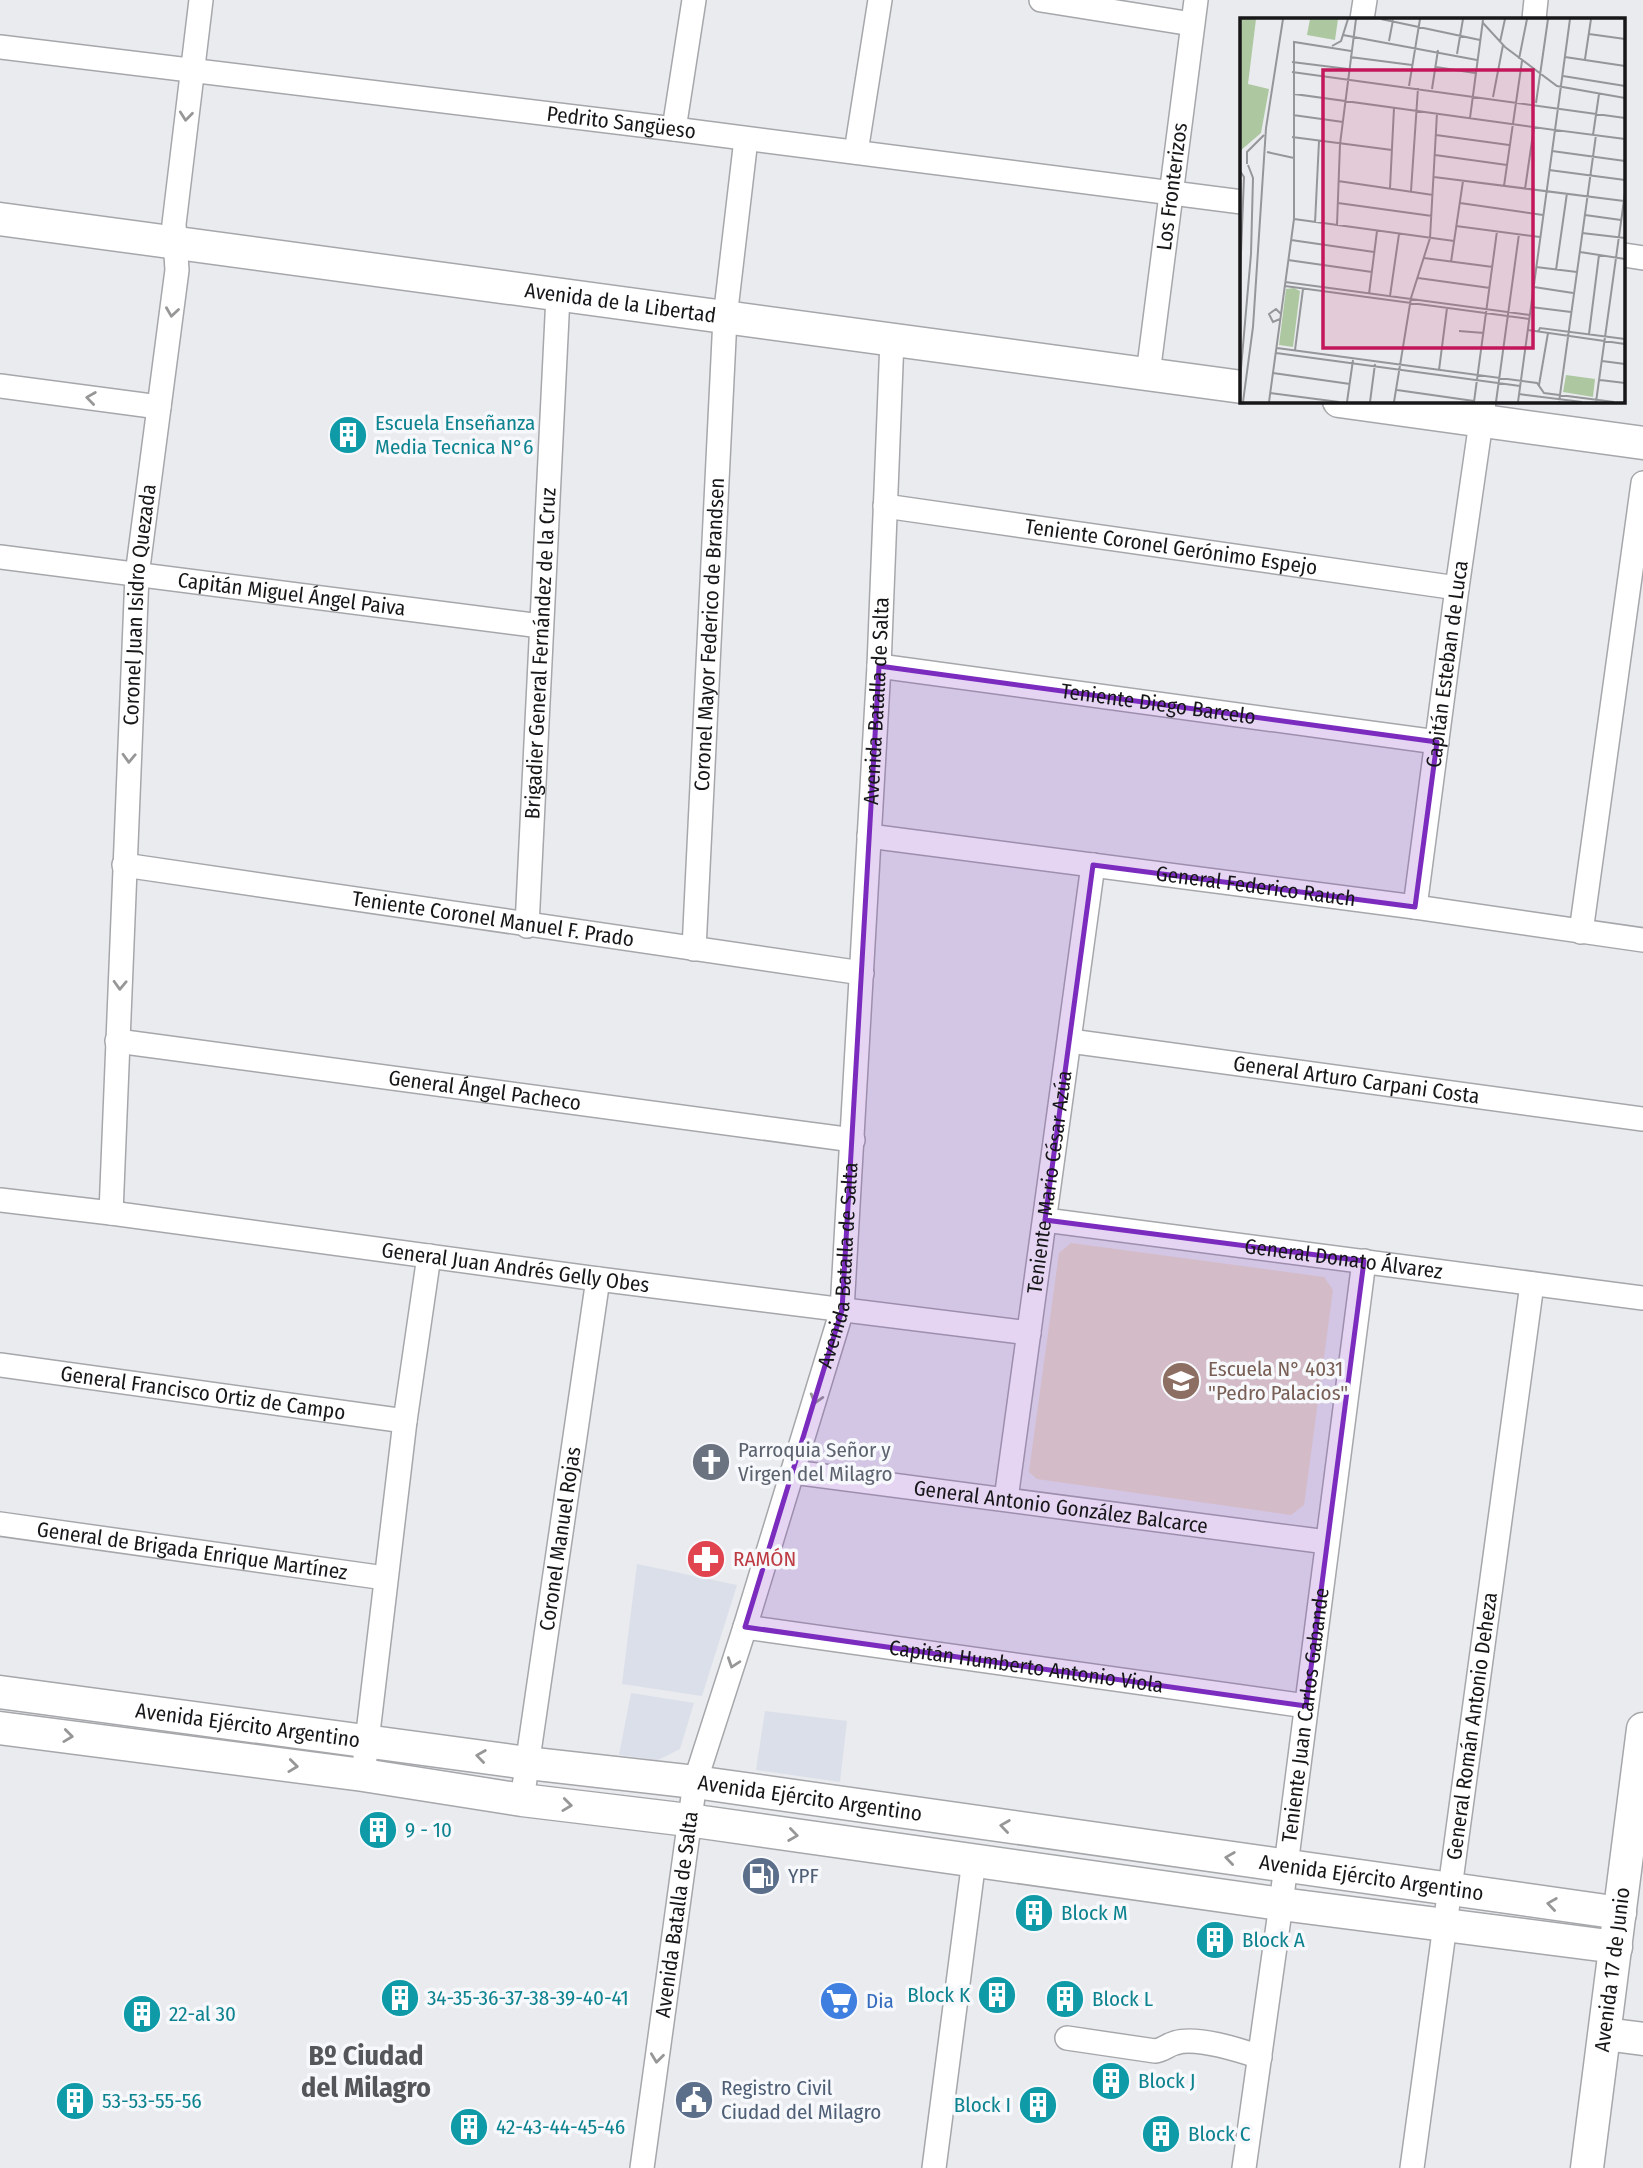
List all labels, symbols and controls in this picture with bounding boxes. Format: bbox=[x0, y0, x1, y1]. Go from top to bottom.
inset map bbox=[1240, 18, 1626, 402]
street label: Pedrito Sangüeso bbox=[545, 101, 698, 145]
one-way arrow bbox=[179, 110, 194, 122]
street label: Los Fronterizos bbox=[1151, 121, 1193, 252]
street label: Avenida de la Libertad bbox=[523, 277, 718, 329]
one-way arrow bbox=[164, 306, 179, 318]
one-way arrow bbox=[85, 390, 97, 405]
place label: Escuela Enseñanza Media Tecnica N°6 bbox=[375, 410, 535, 460]
building icon: Escuela Enseñanza Media Tecnica N°6 bbox=[327, 414, 369, 456]
street label: Coronel Mayor Federico de Brandsen bbox=[689, 477, 730, 792]
street label: Coronel Juan Isidro Quezada bbox=[118, 483, 162, 726]
street label: Brigadier General Fernández de la Cruz bbox=[519, 487, 562, 820]
street label: Teniente Coronel Gerónimo Espejo bbox=[1023, 513, 1319, 581]
street label: Capitán Esteban de Luca bbox=[1420, 559, 1474, 769]
street label: Capitán Miguel Ángel Paiva bbox=[176, 567, 407, 622]
street label: Avenida Batalla de Salta bbox=[858, 597, 895, 806]
street label: Teniente Diego Barcelo bbox=[1060, 678, 1257, 730]
one-way arrow bbox=[122, 752, 137, 763]
street label: General Federico Rauch bbox=[1154, 860, 1357, 912]
street label: Teniente Coronel Manuel F. Prado bbox=[350, 886, 636, 952]
one-way arrow bbox=[112, 980, 127, 991]
street label: General Arturo Carpani Costa bbox=[1232, 1050, 1481, 1110]
street label: General Ángel Pacheco bbox=[387, 1065, 583, 1116]
street label: Teniente Mario César Azúa bbox=[1021, 1069, 1078, 1295]
street label: Avenida Batalla de Salta bbox=[812, 1161, 863, 1371]
street label: General Donato Álvarez bbox=[1243, 1233, 1444, 1285]
street label: General Juan Andrés Gelly Obes bbox=[380, 1237, 651, 1298]
place label: Escuela N° 4031 "Pedro Palacios" bbox=[1208, 1356, 1348, 1406]
school or university icon: Escuela N° 4031 "Pedro Palacios" bbox=[1160, 1360, 1202, 1402]
street label: General Francisco Ortiz de Campo bbox=[59, 1361, 347, 1426]
one-way arrow bbox=[809, 1393, 824, 1405]
place label: Parroquia Señor y Virgen del Milagro bbox=[738, 1437, 892, 1487]
church icon: Parroquia Señor y Virgen del Milagro bbox=[690, 1441, 732, 1483]
street label: Coronel Manuel Rojas bbox=[534, 1445, 586, 1633]
street label: General Antonio González Balcarce bbox=[912, 1475, 1209, 1539]
street label: General de Brigada Enrique Martínez bbox=[35, 1516, 349, 1586]
pharmacy icon: RAMÓN bbox=[685, 1538, 727, 1580]
place label: RAMÓN bbox=[733, 1546, 796, 1572]
street label: Teniente Juan Carlos Gabande bbox=[1276, 1586, 1335, 1844]
street label: General Román Antonio Deheza bbox=[1441, 1590, 1503, 1862]
street label: Capitán Humberto Antonio Viola bbox=[888, 1634, 1165, 1699]
one-way arrow bbox=[727, 1657, 741, 1669]
street label: Avenida Ejército Argentino bbox=[134, 1697, 362, 1753]
one-way arrow bbox=[62, 1729, 74, 1744]
one-way arrow bbox=[475, 1749, 487, 1764]
one-way arrow bbox=[287, 1758, 299, 1773]
street label: Avenida Ejército Argentino bbox=[696, 1770, 924, 1827]
one-way arrow bbox=[561, 1797, 573, 1812]
building icon: 9 - 10 bbox=[357, 1809, 399, 1851]
street label: Avenida Batalla de Salta bbox=[650, 1810, 704, 2019]
place label: 9 - 10 bbox=[405, 1817, 452, 1843]
one-way arrow bbox=[999, 1818, 1010, 1833]
one-way arrow bbox=[787, 1827, 798, 1842]
street label: Avenida Ejército Argentino bbox=[1258, 1849, 1485, 1907]
one-way arrow bbox=[1224, 1850, 1236, 1865]
fuel station icon: YPF bbox=[740, 1855, 782, 1897]
place label: YPF bbox=[788, 1863, 819, 1889]
street label: Avenida 17 de Junio bbox=[1589, 1886, 1636, 2054]
building icon: Block M bbox=[1013, 1892, 1055, 1934]
one-way arrow bbox=[1546, 1897, 1558, 1912]
place label: Block M bbox=[1061, 1900, 1128, 1926]
building icon: Block A bbox=[1194, 1919, 1236, 1961]
place label: Block A bbox=[1242, 1927, 1305, 1953]
building icon: Block K bbox=[976, 1974, 1018, 2016]
building icon: 34-35-36-37-38-39-40-41 bbox=[379, 1977, 421, 2019]
building icon: Block L bbox=[1044, 1978, 1086, 2020]
supermarket icon: Dia bbox=[818, 1980, 860, 2022]
place label: Block K bbox=[907, 1982, 971, 2008]
place label: 34-35-36-37-38-39-40-41 bbox=[427, 1985, 629, 2011]
place label: Block L bbox=[1092, 1986, 1154, 2012]
place label: Dia bbox=[866, 1988, 894, 2014]
building icon: 22-al 30 bbox=[121, 1993, 163, 2035]
place label: 22-al 30 bbox=[169, 2001, 236, 2027]
district label: Bº Ciudad del Milagro bbox=[301, 2039, 431, 2104]
one-way arrow bbox=[649, 2052, 664, 2063]
building icon: Block J bbox=[1090, 2060, 1132, 2102]
place label: Block J bbox=[1138, 2068, 1195, 2094]
place label: Registro Civil Ciudad del Milagro bbox=[721, 2075, 881, 2125]
public building icon: Registro Civil Ciudad del Milagro bbox=[673, 2079, 715, 2121]
building icon: 53-53-55-56 bbox=[54, 2080, 96, 2122]
building icon: Block I bbox=[1017, 2084, 1059, 2126]
place label: 53-53-55-56 bbox=[102, 2088, 202, 2114]
place label: Block I bbox=[954, 2092, 1011, 2118]
building icon: 42-43-44-45-46 bbox=[448, 2106, 490, 2148]
building icon: Block C bbox=[1140, 2113, 1182, 2155]
place label: 42-43-44-45-46 bbox=[496, 2114, 625, 2140]
place label: Block C bbox=[1188, 2121, 1251, 2147]

